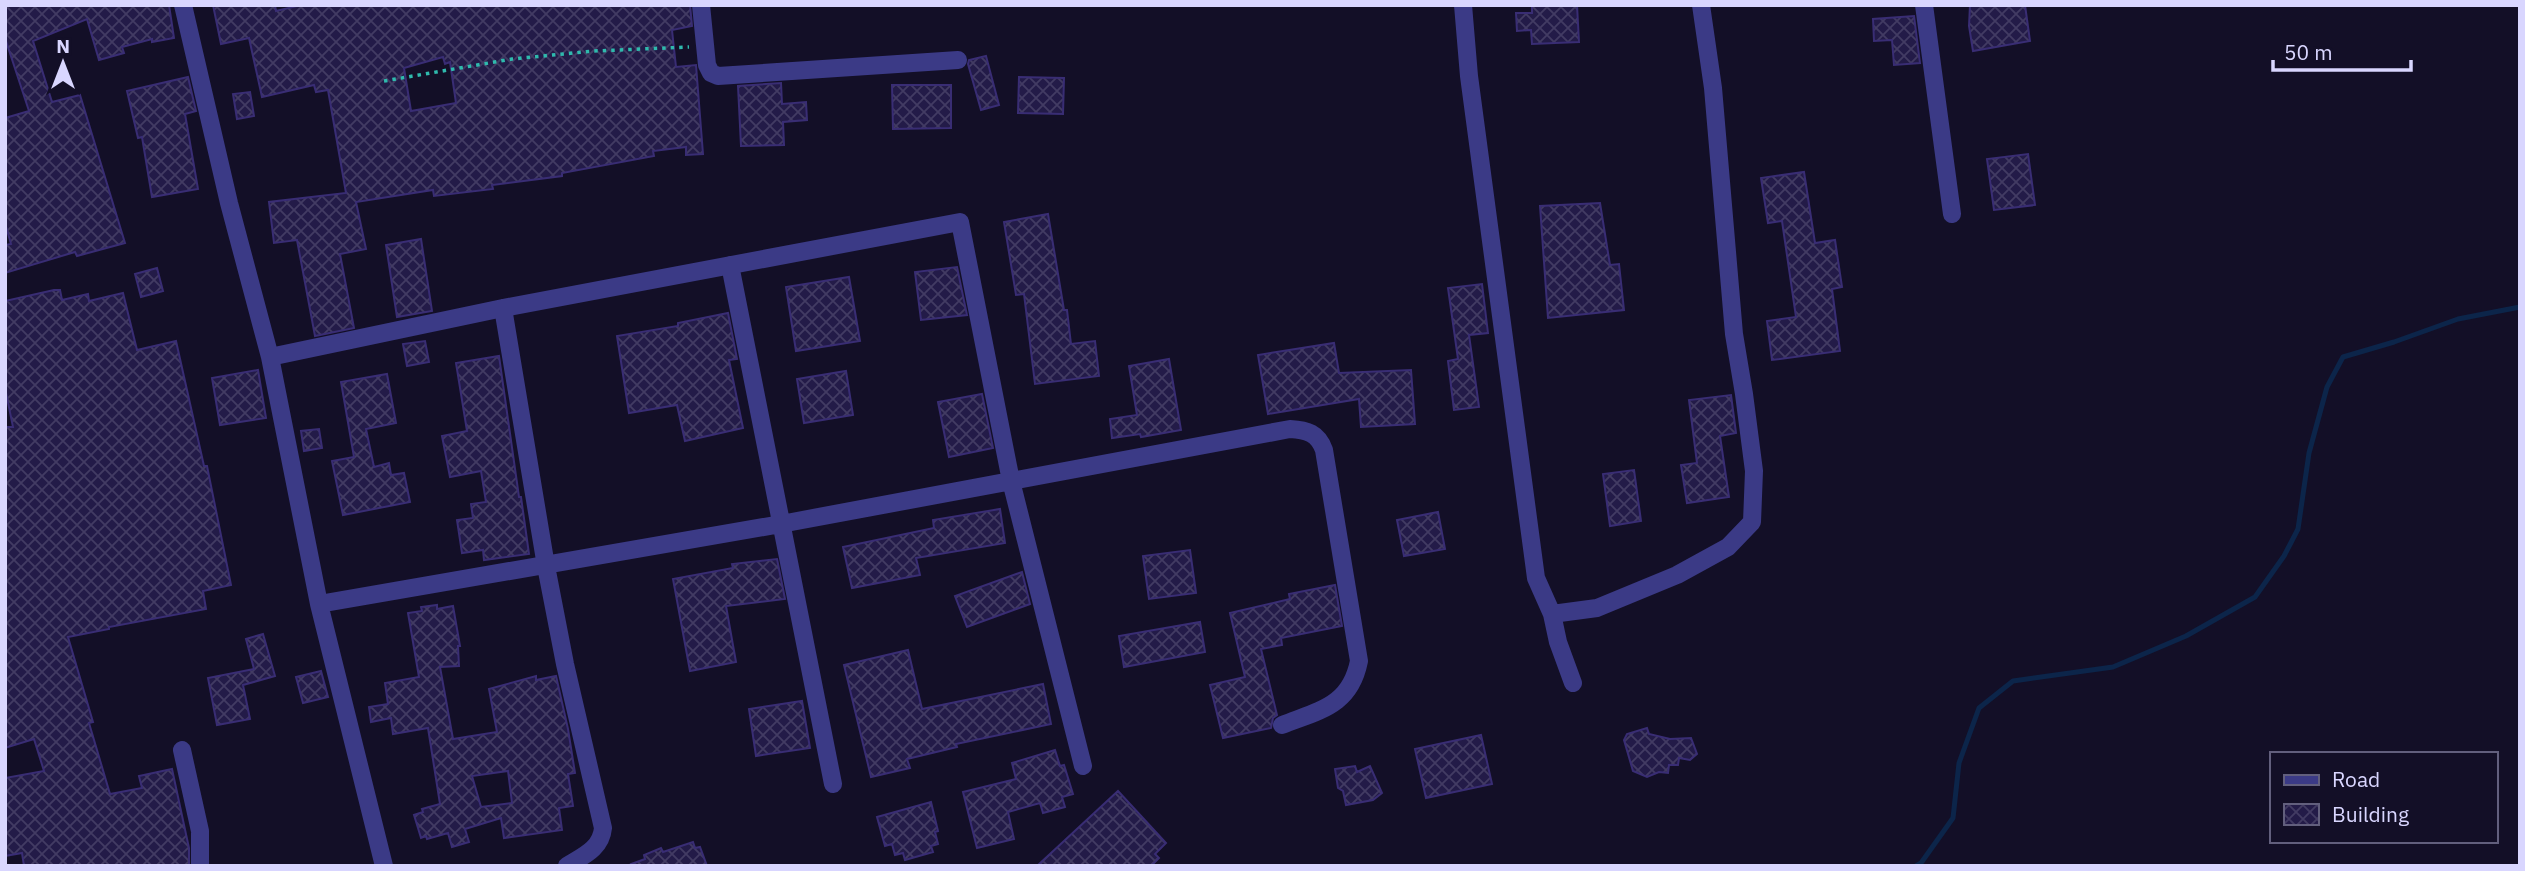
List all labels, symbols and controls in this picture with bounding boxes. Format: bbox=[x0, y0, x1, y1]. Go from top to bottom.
north arrow bbox=[28, 28, 98, 98]
scale bar bbox=[2273, 28, 2411, 72]
text: N bbox=[56, 34, 70, 58]
text: 50 m bbox=[2284, 38, 2333, 66]
legend bbox=[2270, 752, 2497, 843]
text: Road bbox=[2332, 765, 2380, 793]
text: Building bbox=[2332, 800, 2409, 828]

